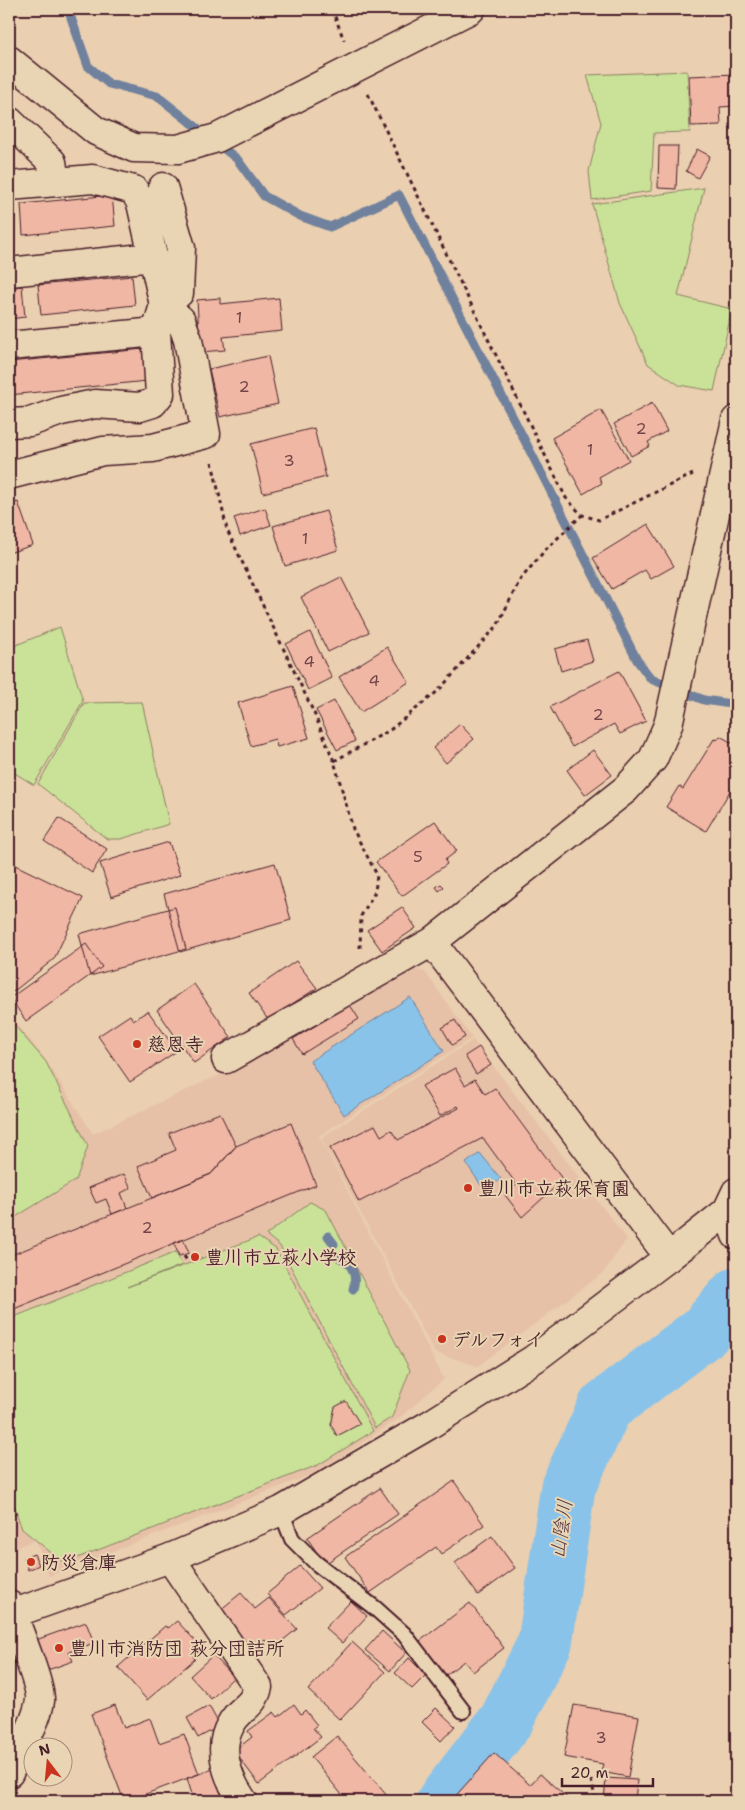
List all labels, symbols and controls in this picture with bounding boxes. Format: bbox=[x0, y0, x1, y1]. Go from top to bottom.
house number: 1 bbox=[236, 307, 242, 328]
house number: 2 bbox=[238, 376, 250, 397]
house number: 2 bbox=[635, 418, 647, 439]
house number: 1 bbox=[587, 439, 593, 460]
house number: 3 bbox=[283, 450, 295, 471]
house number: 1 bbox=[302, 528, 308, 549]
house number: 4 bbox=[303, 651, 315, 672]
house number: 4 bbox=[368, 670, 380, 691]
house number: 2 bbox=[592, 704, 604, 725]
house number: 5 bbox=[413, 846, 423, 867]
place label: 慈恩寺 bbox=[147, 1032, 204, 1057]
marker: 慈恩寺 bbox=[131, 1038, 143, 1050]
place label: 豊川市立萩保育園 bbox=[478, 1176, 630, 1201]
marker: 豊川市立萩保育園 bbox=[462, 1182, 474, 1194]
house number: 2 bbox=[141, 1217, 153, 1238]
place label: 豊川市立萩小学校 bbox=[205, 1245, 357, 1270]
marker: 豊川市立萩小学校 bbox=[189, 1251, 201, 1263]
place label: デルフォイ bbox=[452, 1327, 544, 1352]
marker: デルフォイ bbox=[436, 1333, 448, 1345]
water label: 山陰川 bbox=[544, 1497, 578, 1561]
place label: 防災倉庫 bbox=[41, 1550, 117, 1575]
marker: 防災倉庫 bbox=[25, 1556, 37, 1568]
place label: 豊川市消防団 萩分団詰所 bbox=[69, 1636, 285, 1661]
marker: 豊川市消防団 萩分団詰所 bbox=[53, 1642, 65, 1654]
house number: 3 bbox=[595, 1727, 607, 1748]
north arrow bbox=[22, 1738, 72, 1788]
text: N bbox=[37, 1739, 52, 1760]
scale bar bbox=[562, 1755, 654, 1787]
text: 20 m bbox=[570, 1763, 609, 1783]

